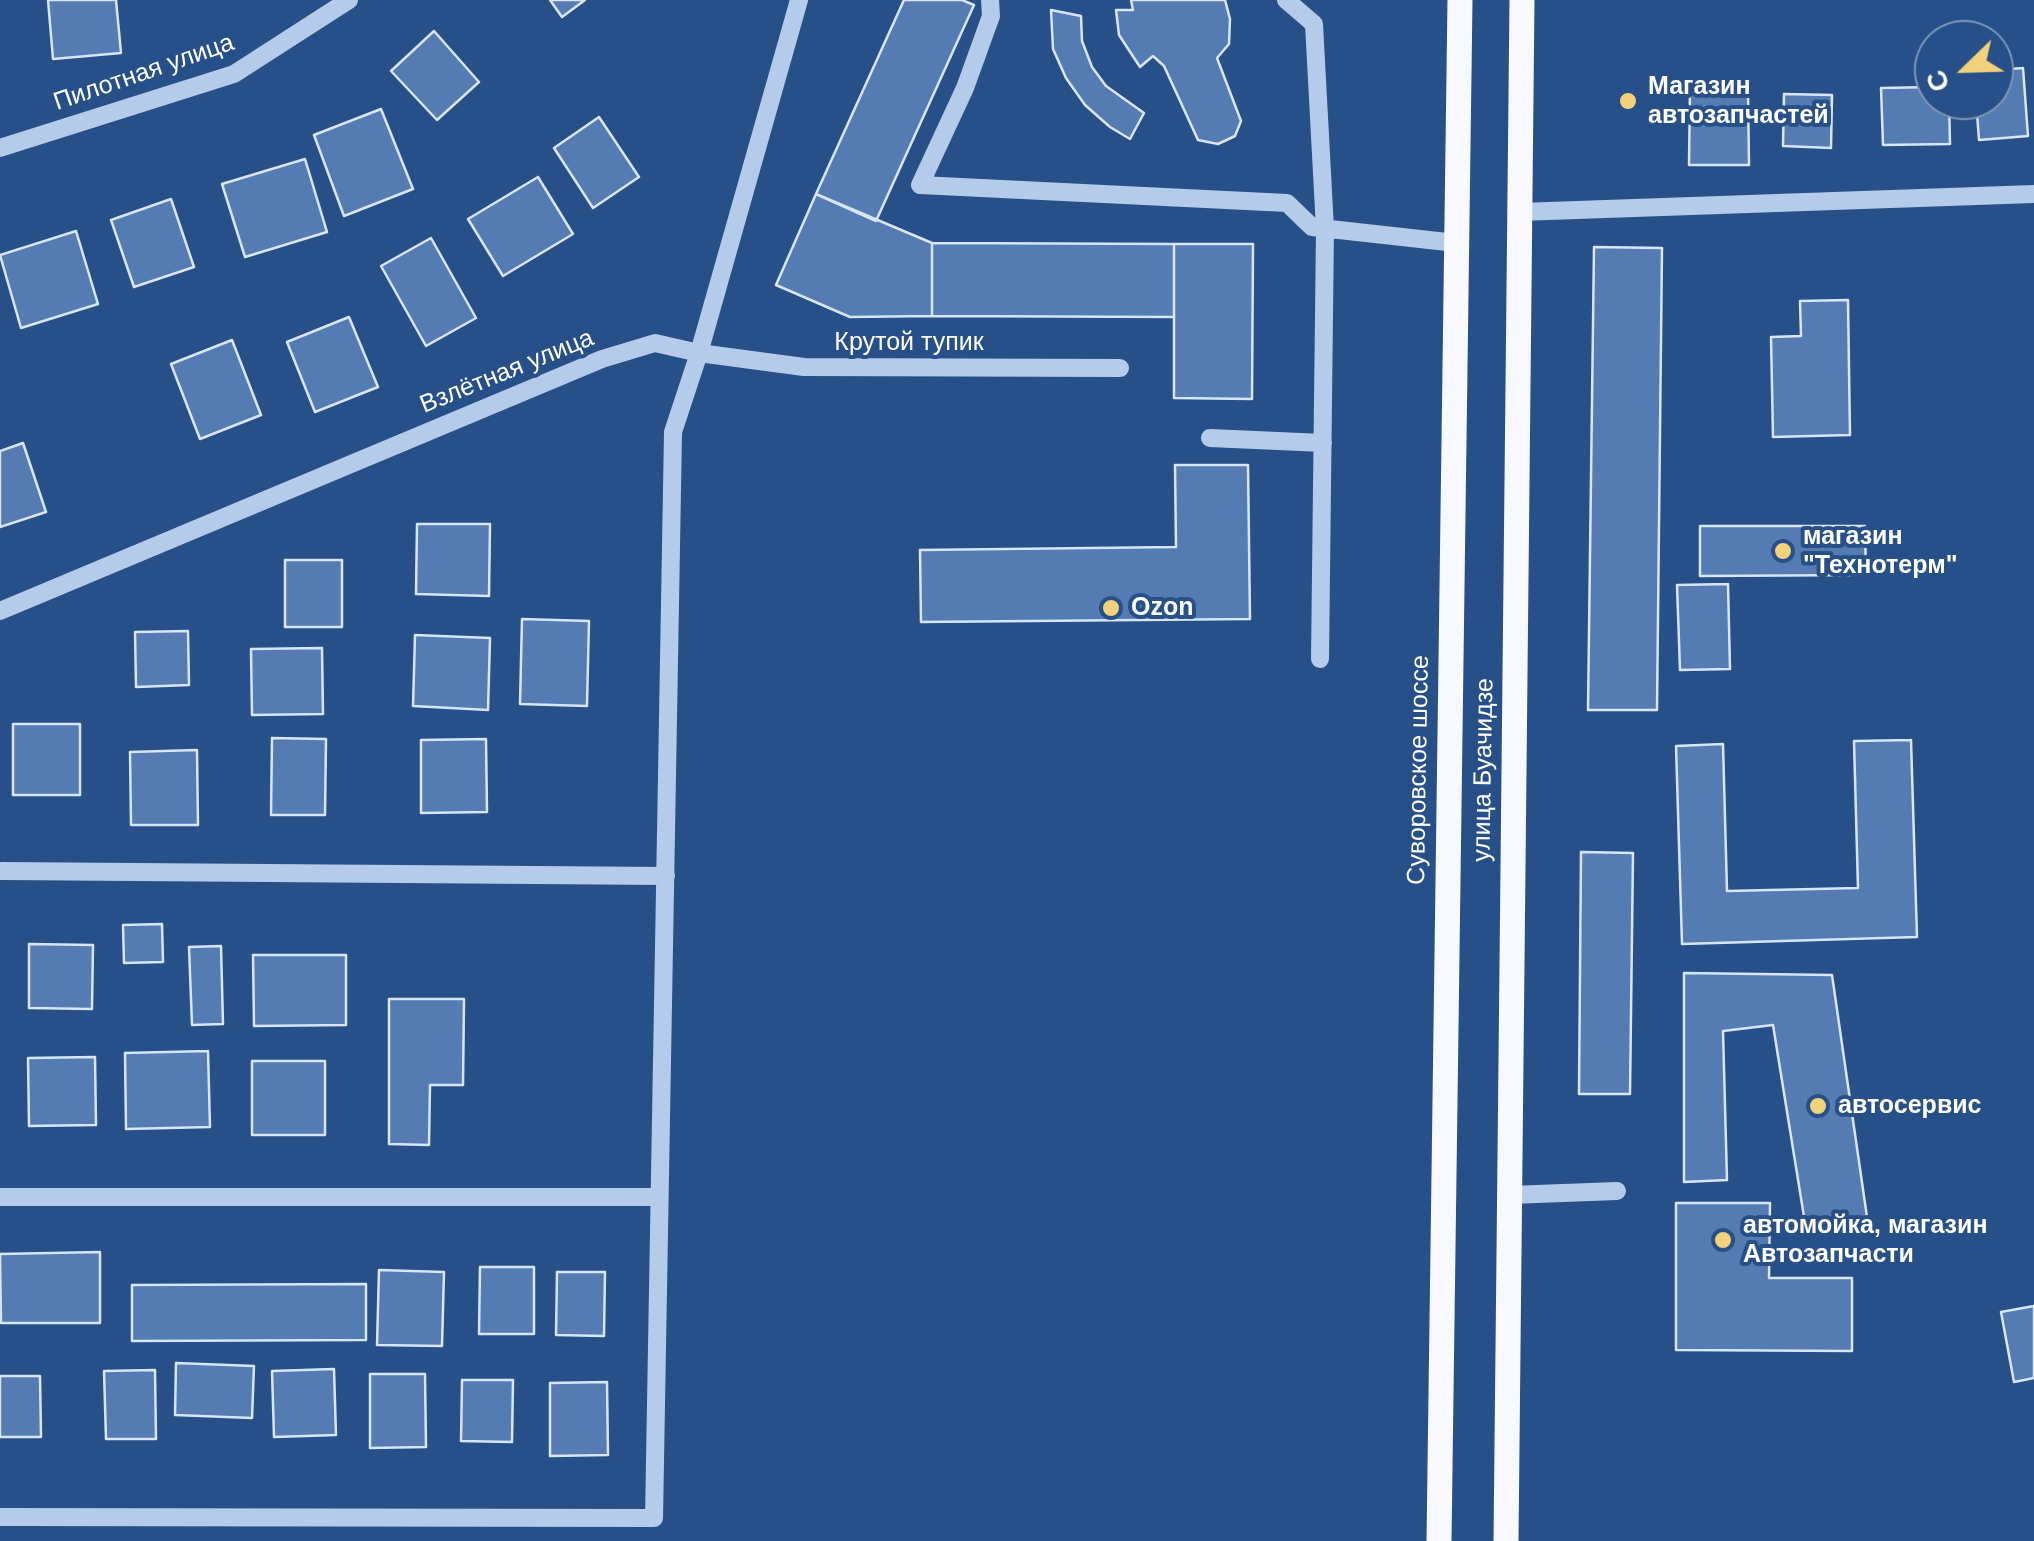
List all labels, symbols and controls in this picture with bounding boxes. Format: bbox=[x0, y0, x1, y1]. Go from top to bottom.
north arrow bbox=[1914, 20, 2014, 120]
street label: Пилотная улица bbox=[50, 28, 238, 118]
text: С bbox=[1920, 66, 1956, 97]
place label: Магазин автозапчастей bbox=[1648, 72, 1829, 131]
marker: Магазин автозапчастей bbox=[1617, 90, 1639, 112]
street label: Взлётная улица bbox=[416, 323, 598, 421]
street label: Крутой тупик bbox=[834, 328, 984, 358]
place label: магазин "Технотерм" bbox=[1803, 522, 1958, 581]
marker: магазин "Технотерм" bbox=[1772, 540, 1794, 562]
place label: Ozon bbox=[1131, 593, 1193, 623]
marker: Ozon bbox=[1100, 597, 1122, 619]
street label: Суворовское шоссе bbox=[1402, 655, 1436, 885]
street label: улица Буачидзе bbox=[1467, 678, 1501, 862]
place label: автосервис bbox=[1838, 1091, 1982, 1121]
marker: автосервис bbox=[1807, 1095, 1829, 1117]
place label: автомойка, магазин Автозапчасти bbox=[1743, 1211, 1987, 1270]
marker: автомойка, магазин Автозапчасти bbox=[1712, 1229, 1734, 1251]

